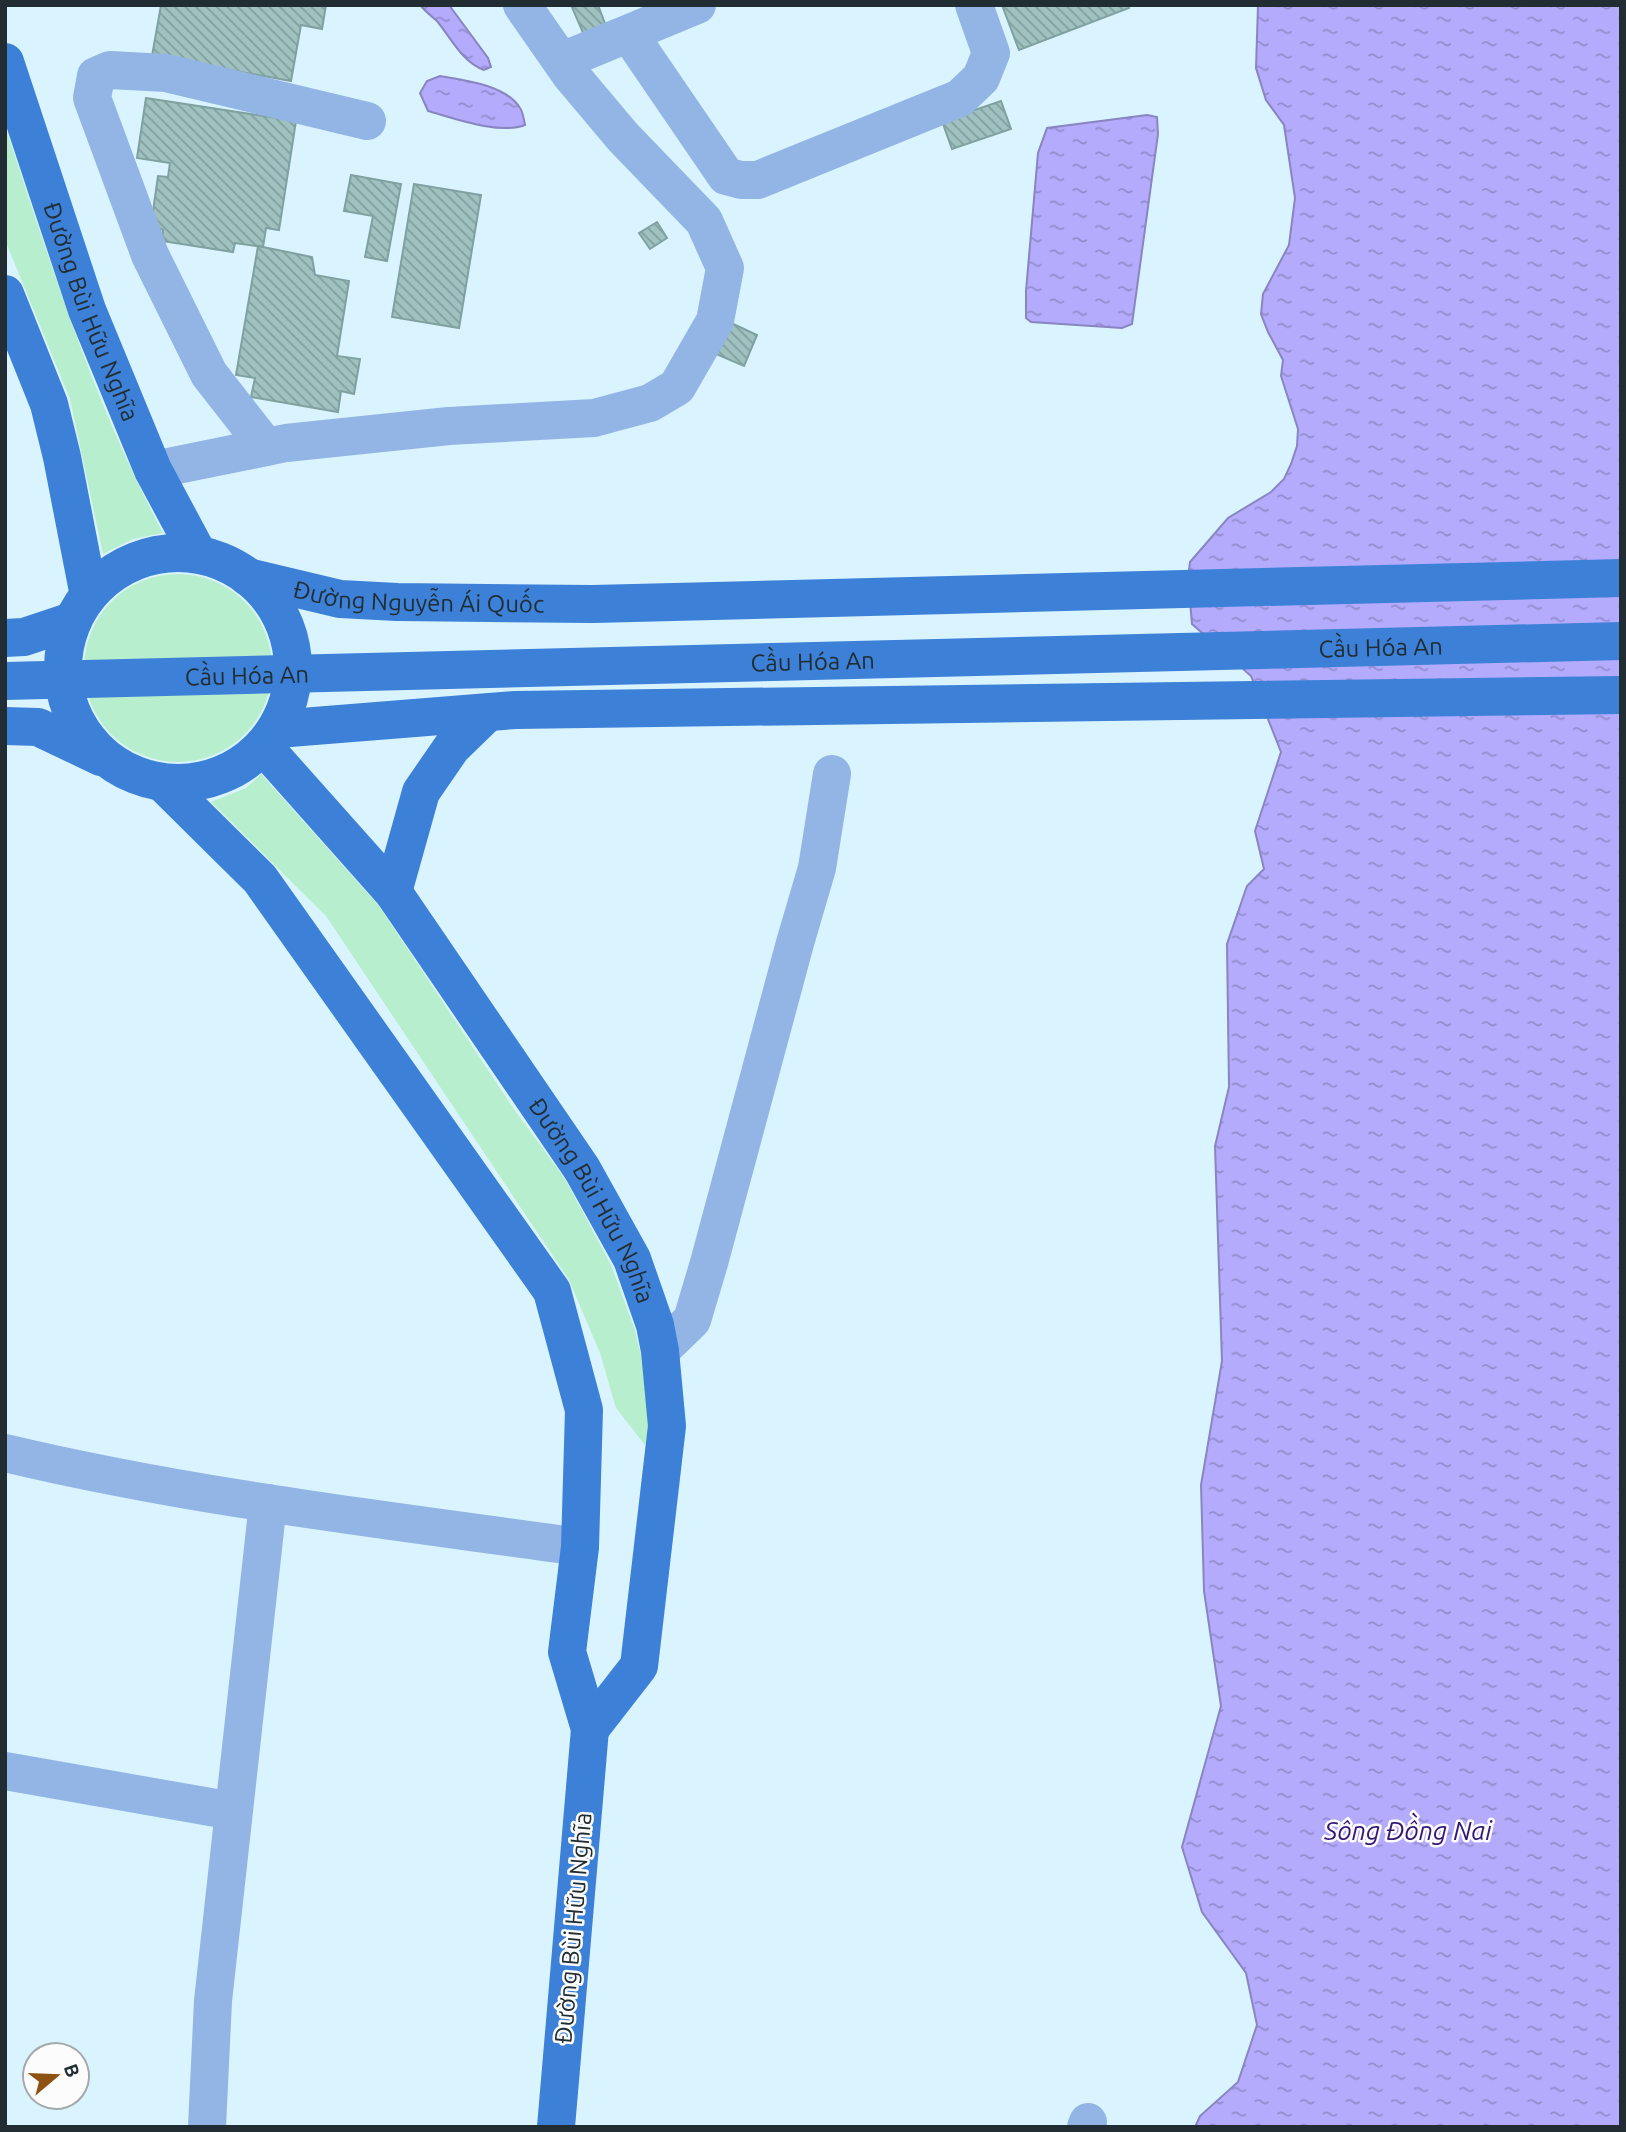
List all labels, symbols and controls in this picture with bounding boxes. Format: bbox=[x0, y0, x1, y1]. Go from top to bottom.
street label: Đường Bùi Hữu Nghĩa bbox=[39, 198, 145, 425]
street label: Đường Nguyễn Ái Quốc bbox=[291, 575, 544, 617]
street label: Cầu Hóa An bbox=[1318, 630, 1443, 662]
street label: Cầu Hóa An bbox=[750, 644, 875, 676]
street label: Cầu Hóa An bbox=[184, 658, 309, 690]
street label: Đường Bùi Hữu Nghĩa bbox=[524, 1093, 660, 1306]
street label: Đường Bùi Hữu Nghĩa bbox=[549, 1811, 597, 2045]
water label: Sông Đồng Nai bbox=[1323, 1812, 1493, 1845]
north arrow bbox=[21, 2041, 91, 2111]
text: B bbox=[60, 2061, 85, 2080]

